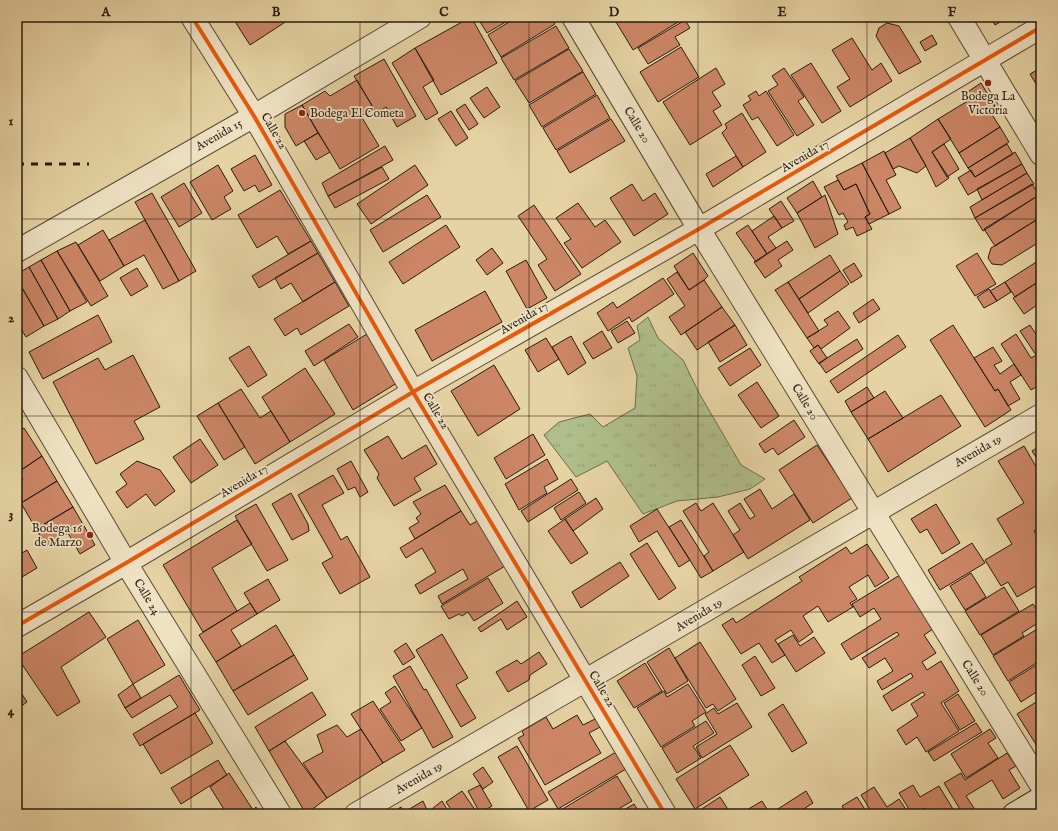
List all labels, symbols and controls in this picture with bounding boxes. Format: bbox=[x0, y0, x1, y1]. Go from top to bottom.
text: A bbox=[101, 4, 112, 21]
text: B bbox=[272, 4, 281, 21]
text: C bbox=[439, 4, 449, 21]
text: D bbox=[609, 4, 620, 21]
text: E bbox=[777, 4, 787, 21]
text: F bbox=[948, 4, 957, 21]
marker: Bodega La Victoria bbox=[983, 78, 993, 88]
place label: Bodega La Victoria bbox=[961, 89, 1016, 118]
street label: Calle 20 bbox=[620, 104, 654, 146]
place label: Bodega El Cometa bbox=[310, 106, 405, 121]
marker: Bodega El Cometa bbox=[297, 108, 307, 118]
street label: Calle 22 bbox=[258, 110, 291, 152]
text: 1 bbox=[9, 113, 14, 130]
street label: Avenida 15 bbox=[192, 115, 245, 155]
street label: Avenida 17 bbox=[778, 136, 831, 176]
street label: Avenida 17 bbox=[497, 298, 550, 338]
text: 2 bbox=[8, 310, 14, 327]
street label: Calle 20 bbox=[788, 381, 822, 423]
street label: Calle 22 bbox=[419, 390, 453, 432]
street label: Avenida 19 bbox=[951, 431, 1004, 471]
street label: Avenida 17 bbox=[217, 461, 270, 501]
text: 3 bbox=[9, 506, 14, 523]
place label: Bodega 16 de Marzo bbox=[32, 521, 83, 550]
marker: Bodega 16 de Marzo bbox=[85, 530, 95, 540]
street label: Calle 24 bbox=[130, 576, 164, 618]
street label: Avenida 19 bbox=[672, 595, 725, 635]
street label: Calle 20 bbox=[958, 657, 992, 699]
street label: Calle 22 bbox=[585, 668, 619, 710]
text: 4 bbox=[8, 703, 15, 720]
street label: Avenida 19 bbox=[392, 758, 445, 798]

